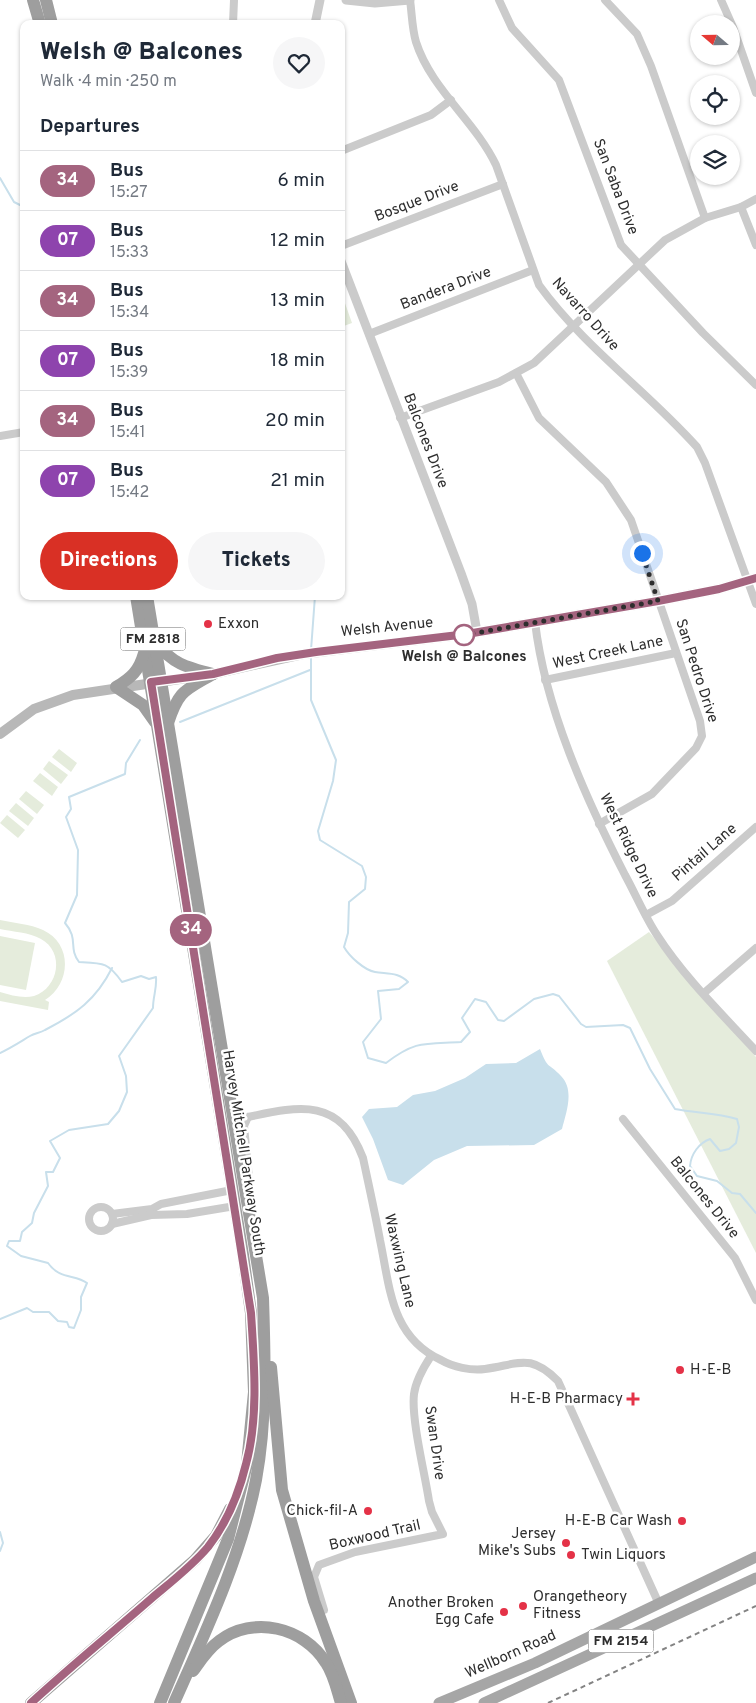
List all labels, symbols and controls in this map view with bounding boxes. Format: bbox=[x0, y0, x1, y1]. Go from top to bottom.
north arrow bbox=[690, 15, 740, 65]
map controls bbox=[690, 15, 740, 185]
button: heart bbox=[273, 37, 325, 89]
text: Welsh @ Balcones bbox=[40, 38, 243, 68]
text: Walk · 4 min · 250 m bbox=[40, 72, 177, 92]
button: locate bbox=[690, 75, 740, 125]
text: Departures bbox=[40, 115, 140, 139]
button: layers bbox=[690, 135, 740, 185]
street label: San Saba Drive bbox=[588, 136, 642, 238]
text: Bus bbox=[110, 159, 144, 183]
text: 34 bbox=[56, 169, 79, 192]
text: 6 min bbox=[278, 169, 325, 193]
street label: Bosque Drive bbox=[372, 177, 462, 227]
text: 15:27 bbox=[110, 183, 148, 203]
text: Bus bbox=[110, 219, 144, 243]
text: 07 bbox=[57, 229, 78, 252]
text: 12 min bbox=[270, 229, 325, 253]
text: 15:33 bbox=[110, 243, 149, 263]
street label: Bandera Drive bbox=[398, 263, 494, 315]
street label: Navarro Drive bbox=[547, 274, 623, 356]
text: Bus bbox=[110, 279, 144, 303]
text: 34 bbox=[56, 289, 79, 312]
text: 13 min bbox=[270, 289, 325, 313]
text: 15:34 bbox=[110, 303, 149, 323]
text: Bus bbox=[110, 339, 144, 363]
text: 07 bbox=[57, 349, 78, 372]
text: 18 min bbox=[270, 349, 325, 373]
text: 15:39 bbox=[110, 363, 148, 383]
street label: Balcones Drive bbox=[398, 391, 452, 491]
text: Bus bbox=[110, 399, 144, 423]
text: 34 bbox=[56, 409, 79, 432]
text: 20 min bbox=[265, 409, 325, 433]
text: 15:41 bbox=[110, 423, 145, 443]
text: Bus bbox=[110, 459, 144, 483]
text: 07 bbox=[57, 469, 78, 492]
text: 21 min bbox=[270, 469, 325, 493]
text: 15:42 bbox=[110, 483, 149, 503]
button: Directions bbox=[40, 532, 178, 590]
button: Tickets bbox=[188, 532, 325, 590]
your location bbox=[630, 541, 655, 566]
street label: Welsh Avenue bbox=[340, 614, 434, 642]
place label: Exxon bbox=[218, 615, 259, 634]
street label: San Pedro Drive bbox=[670, 617, 722, 725]
marker: Exxon bbox=[202, 618, 214, 630]
marker: Welsh @ Balcones bbox=[453, 624, 475, 646]
road number: FM 2818 bbox=[120, 628, 186, 650]
street label: West Creek Lane bbox=[551, 632, 665, 674]
place label: Welsh @ Balcones bbox=[401, 648, 527, 667]
street label: West Ridge Drive bbox=[594, 791, 662, 901]
street label: Pintail Lane bbox=[669, 820, 741, 886]
line badge: 34 bbox=[168, 914, 214, 946]
text: 34 bbox=[180, 918, 202, 941]
street label: Harvey Mitchell Parkway South bbox=[217, 1049, 269, 1257]
street label: Balcones Drive bbox=[665, 1153, 743, 1243]
street label: Waxwing Lane bbox=[379, 1212, 419, 1310]
place label: H-E-B bbox=[690, 1361, 731, 1380]
marker: H-E-B bbox=[674, 1364, 686, 1376]
place label: H-E-B Pharmacy bbox=[510, 1390, 623, 1409]
marker: H-E-B Pharmacy bbox=[627, 1393, 639, 1405]
street label: Swan Drive bbox=[419, 1405, 449, 1481]
place label: Chick-fil-A bbox=[286, 1502, 358, 1521]
marker: Chick-fil-A bbox=[362, 1505, 374, 1517]
place label: H-E-B Car Wash bbox=[565, 1512, 672, 1531]
marker: H-E-B Car Wash bbox=[676, 1515, 688, 1527]
street label: Boxwood Trail bbox=[327, 1516, 423, 1556]
place label: Jersey Mike's Subs bbox=[478, 1525, 556, 1561]
marker: Jersey Mike's Subs bbox=[560, 1537, 572, 1549]
place label: Twin Liquors bbox=[581, 1546, 666, 1565]
marker: Twin Liquors bbox=[565, 1549, 577, 1561]
place label: Orangetheory Fitness bbox=[533, 1588, 627, 1624]
place label: Another Broken Egg Cafe bbox=[387, 1594, 494, 1630]
marker: Orangetheory Fitness bbox=[517, 1600, 529, 1612]
marker: Another Broken Egg Cafe bbox=[498, 1606, 510, 1618]
street label: Wellborn Road bbox=[463, 1626, 559, 1684]
road number: FM 2154 bbox=[588, 1630, 654, 1652]

